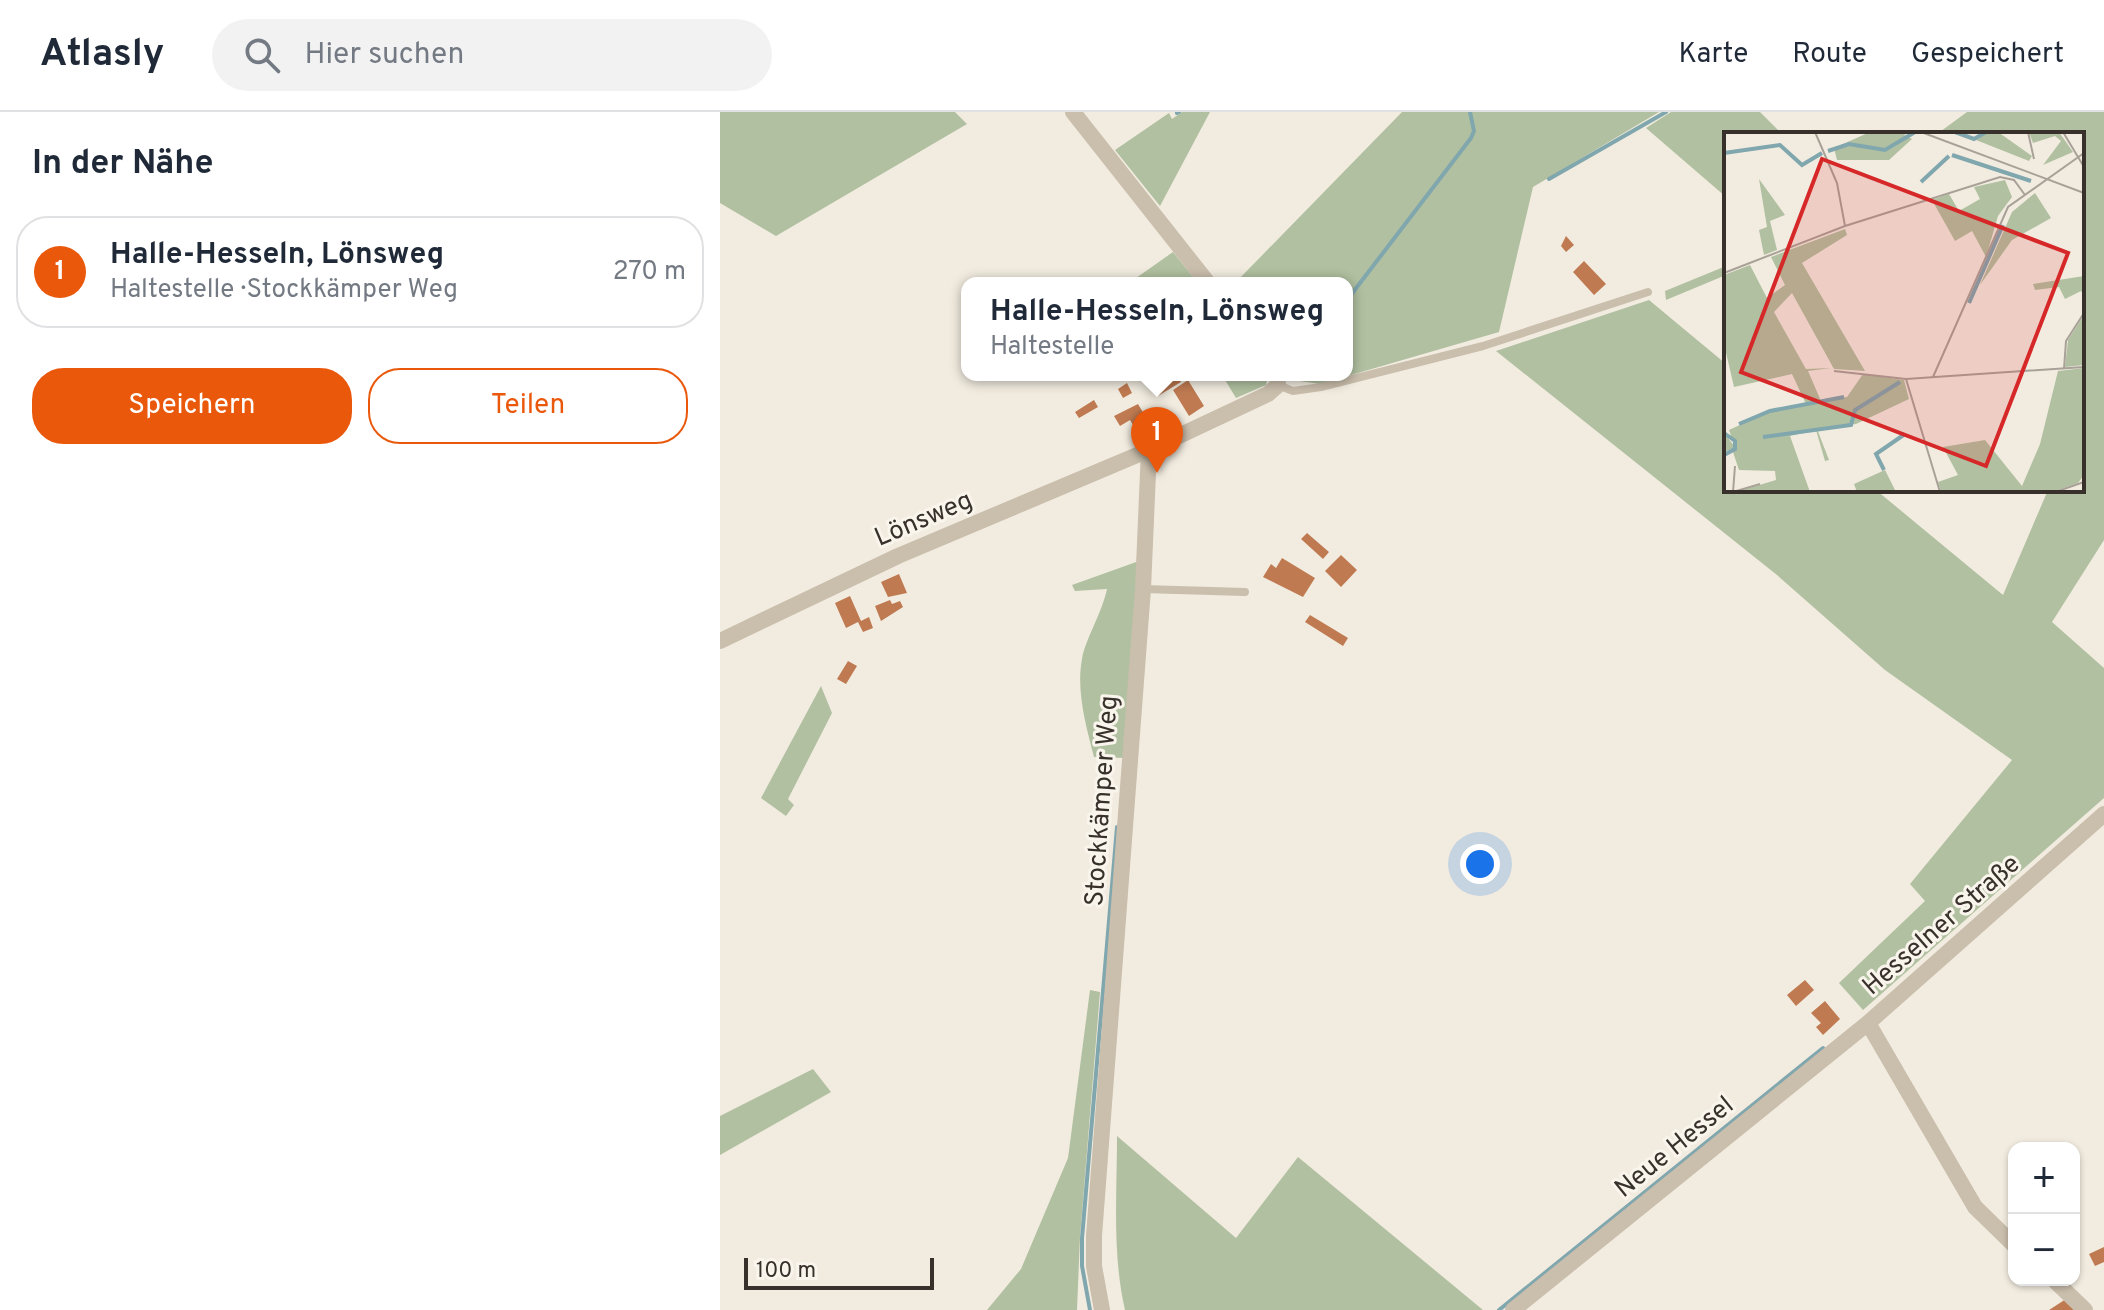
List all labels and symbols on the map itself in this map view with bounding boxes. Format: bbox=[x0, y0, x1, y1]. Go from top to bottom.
inset map bbox=[1724, 132, 2084, 492]
pin: 1 bbox=[1131, 407, 1183, 473]
street label: Lönsweg bbox=[870, 485, 978, 555]
street label: Stockkämper Weg bbox=[1079, 694, 1127, 908]
your location bbox=[1460, 844, 1500, 884]
street label: Hesselner Straße bbox=[1856, 849, 2028, 1003]
street label: Neue Hessel bbox=[1609, 1090, 1741, 1206]
scale bar bbox=[744, 1254, 934, 1290]

